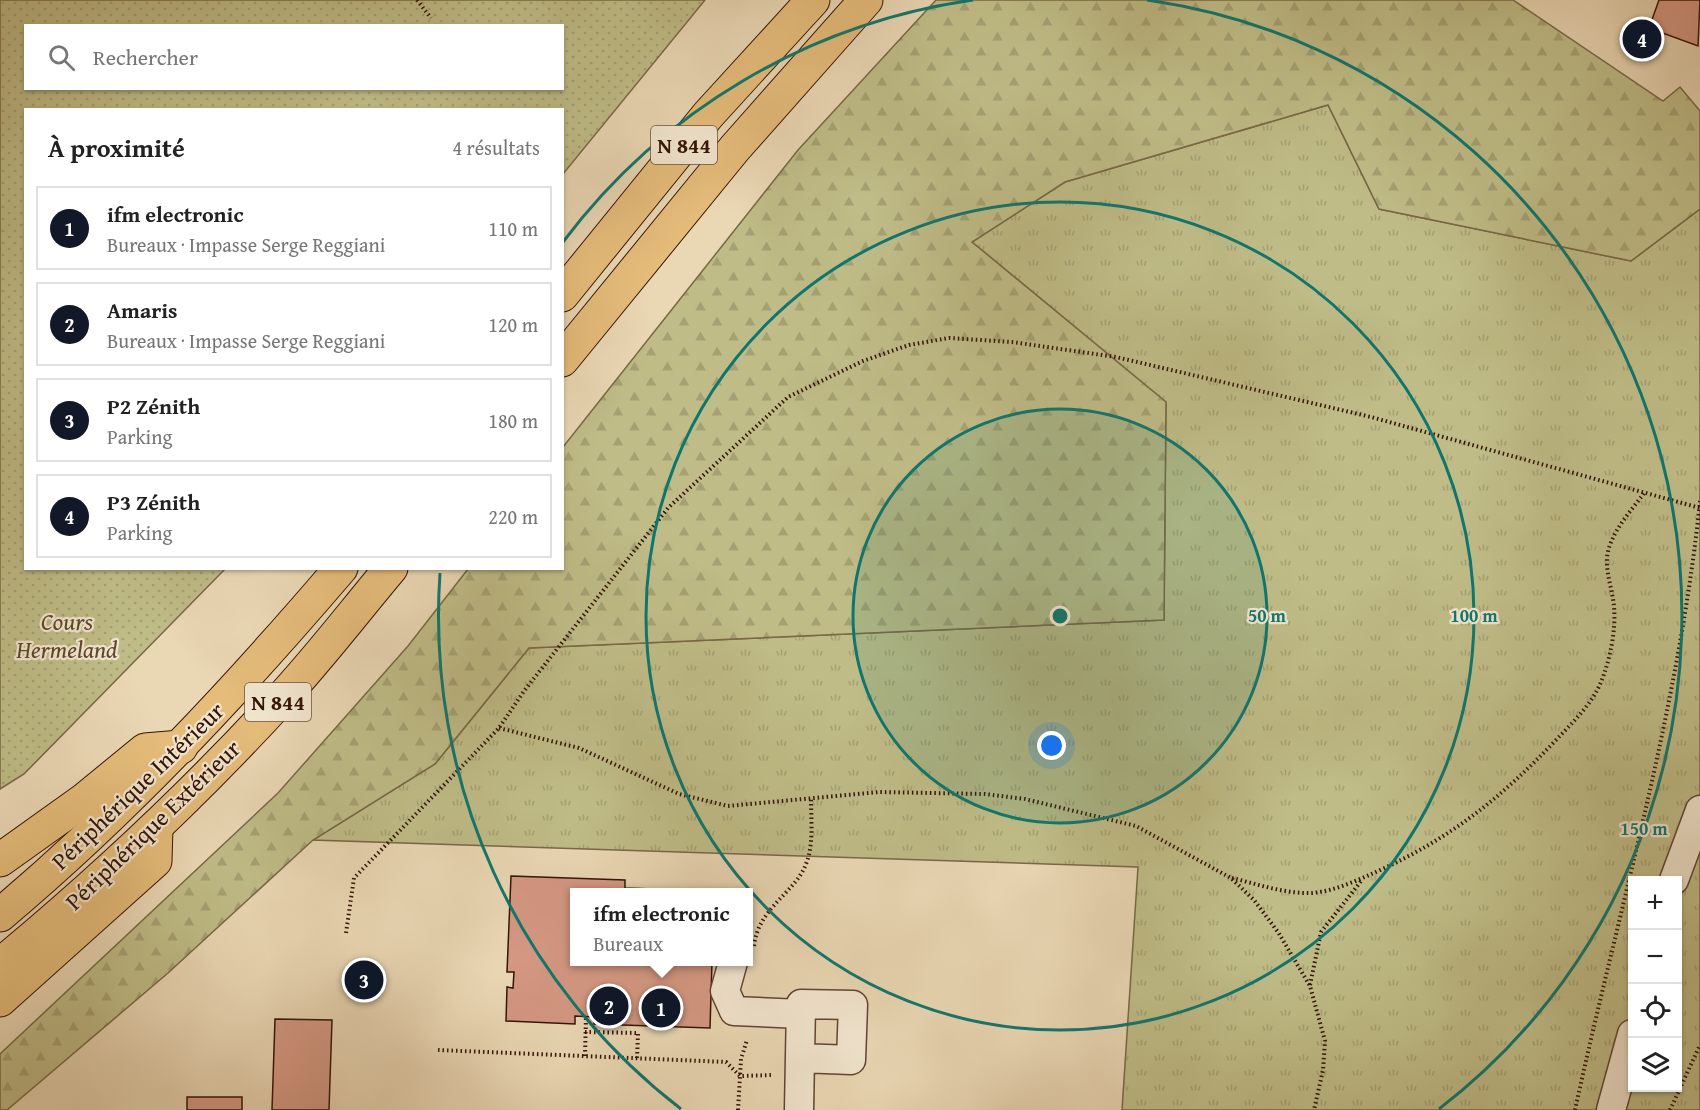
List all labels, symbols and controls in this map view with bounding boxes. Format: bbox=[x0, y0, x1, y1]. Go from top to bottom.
pin: 4 bbox=[1622, 16, 1662, 62]
search box bbox=[24, 24, 564, 90]
icon: search bbox=[45, 41, 78, 74]
text: Rechercher bbox=[93, 41, 198, 73]
road number: N 844 bbox=[651, 126, 717, 164]
text: À proximité bbox=[48, 128, 185, 167]
text: 4 résultats bbox=[452, 133, 540, 162]
text: ifm electronic bbox=[107, 198, 244, 230]
text: 1 bbox=[64, 214, 75, 243]
text: 110 m bbox=[488, 214, 538, 243]
text: Bureaux · Impasse Serge Reggiani bbox=[107, 230, 385, 259]
text: Amaris bbox=[107, 294, 178, 326]
text: 2 bbox=[64, 310, 75, 339]
text: 120 m bbox=[488, 310, 538, 339]
text: Bureaux · Impasse Serge Reggiani bbox=[107, 326, 385, 355]
text: P2 Zénith bbox=[107, 390, 200, 422]
text: 3 bbox=[64, 406, 75, 435]
text: 180 m bbox=[488, 406, 538, 435]
text: Parking bbox=[107, 422, 172, 451]
text: P3 Zénith bbox=[107, 486, 200, 518]
text: 4 bbox=[64, 502, 75, 531]
text: 220 m bbox=[488, 502, 538, 531]
text: Parking bbox=[107, 518, 172, 547]
text: 50 m bbox=[1248, 602, 1287, 629]
text: 100 m bbox=[1450, 602, 1498, 629]
park label: Cours Hermeland bbox=[15, 604, 118, 667]
centre of rings bbox=[1050, 606, 1070, 626]
road number: N 844 bbox=[245, 683, 311, 721]
street label: Périphérique Intérieur bbox=[43, 694, 232, 878]
street label: Périphérique Extérieur bbox=[57, 731, 248, 918]
your location bbox=[1037, 731, 1066, 760]
text: 150 m bbox=[1620, 815, 1668, 842]
map controls bbox=[1628, 876, 1682, 1092]
button: + bbox=[1628, 876, 1682, 930]
popup bbox=[570, 888, 753, 966]
text: ifm electronic bbox=[593, 897, 730, 929]
text: Bureaux bbox=[593, 929, 663, 958]
button: − bbox=[1628, 930, 1682, 984]
pin: 3 bbox=[344, 958, 384, 1002]
pin: 2 bbox=[590, 984, 628, 1028]
button: locate bbox=[1628, 984, 1682, 1038]
pin: 1 bbox=[642, 986, 680, 1030]
button: layers bbox=[1628, 1038, 1682, 1092]

